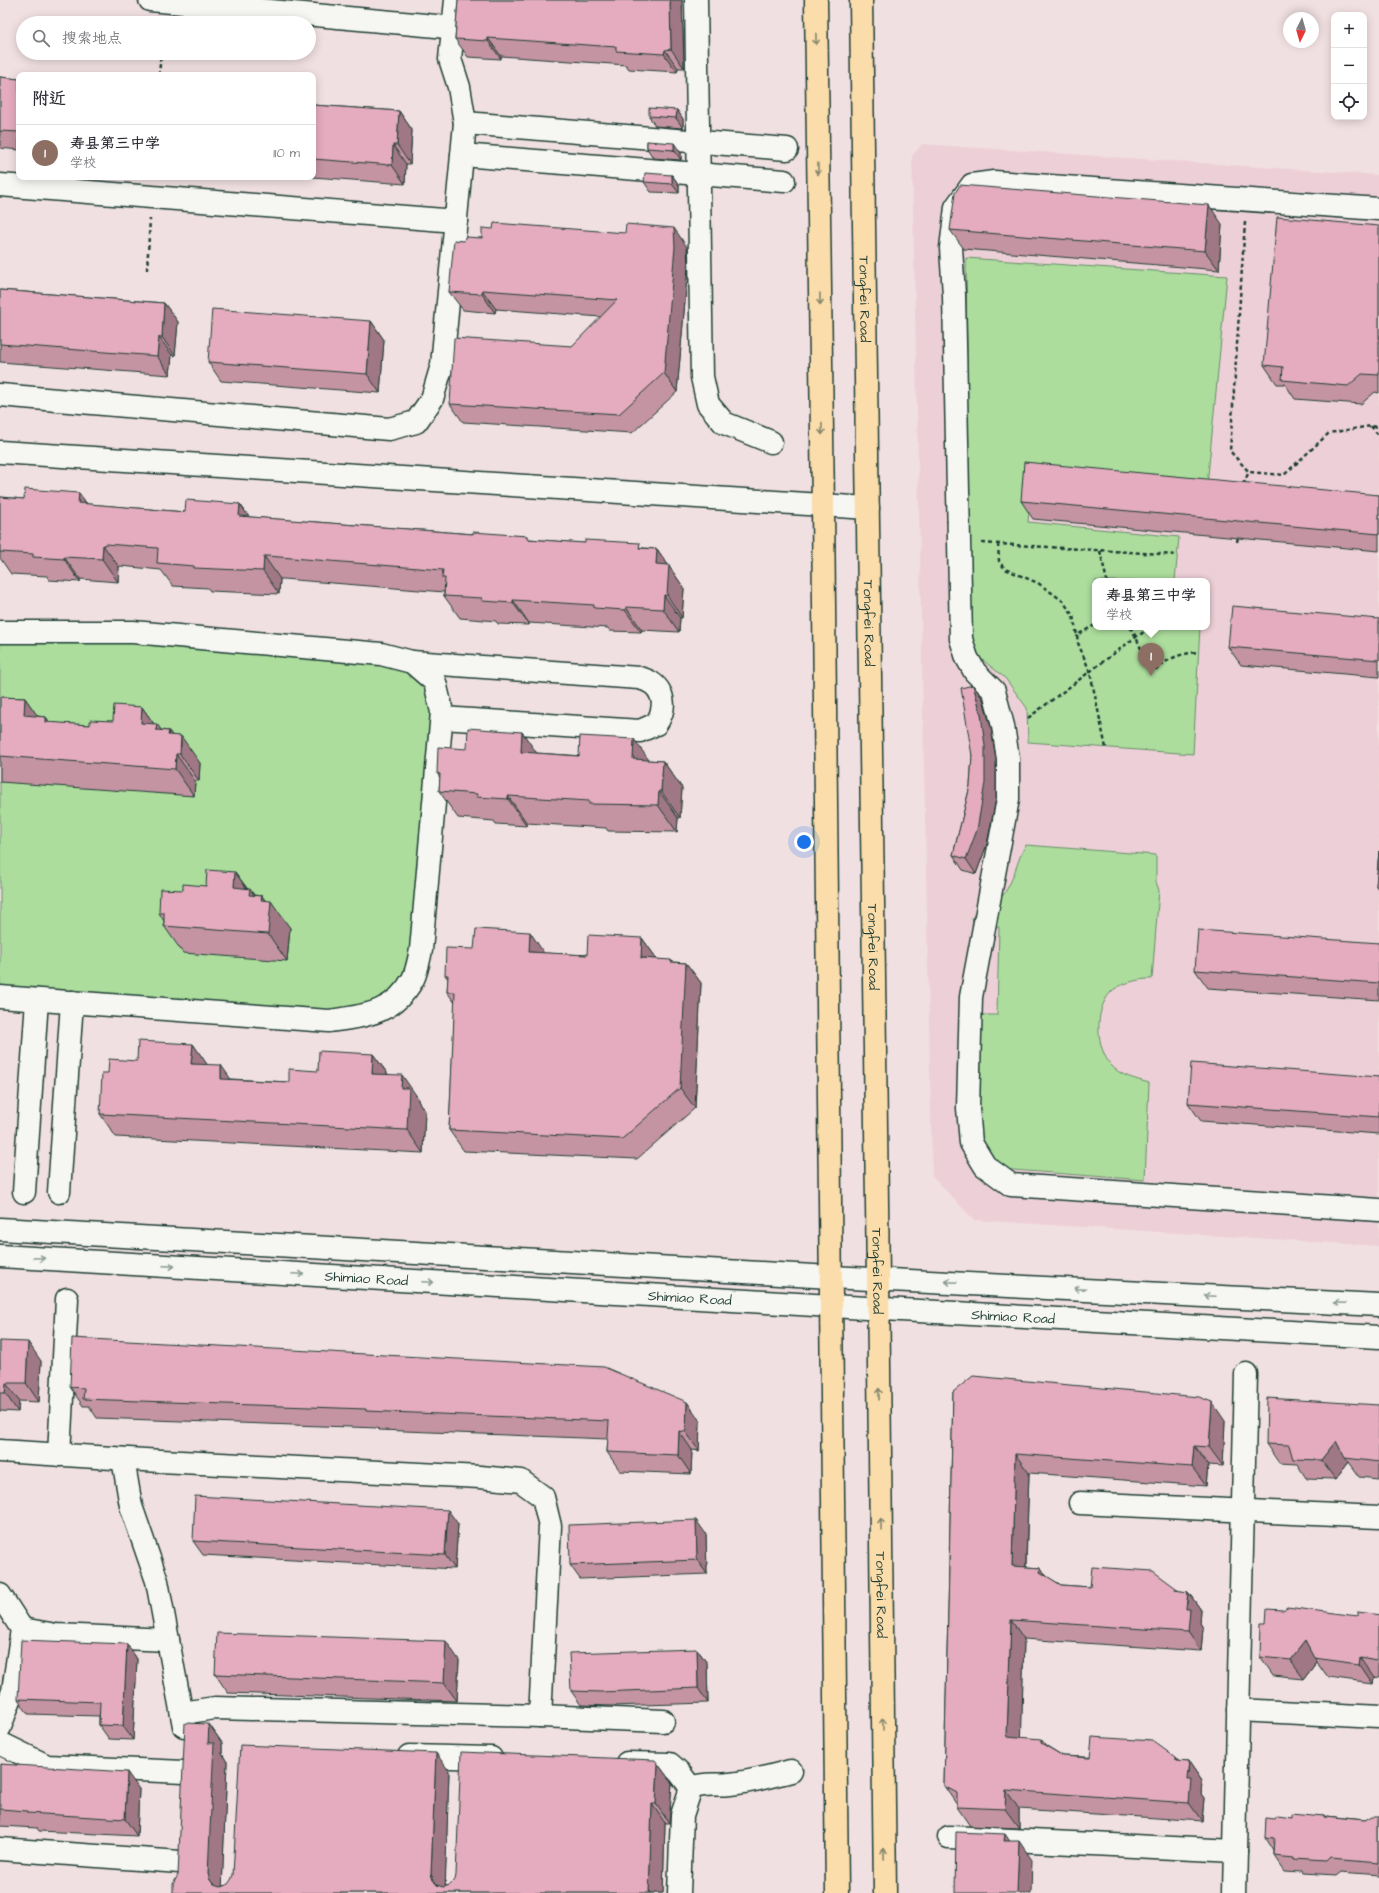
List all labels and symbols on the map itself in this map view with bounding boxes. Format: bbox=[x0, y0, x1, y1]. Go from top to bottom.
north arrow bbox=[1283, 12, 1319, 48]
one-way arrow bbox=[812, 32, 820, 45]
one-way arrow bbox=[814, 162, 822, 175]
street label: Tongfei Road bbox=[853, 256, 875, 342]
one-way arrow bbox=[816, 292, 824, 305]
one-way arrow bbox=[818, 422, 826, 435]
street label: Tongfei Road bbox=[858, 580, 879, 666]
pin: 1 bbox=[1138, 643, 1164, 676]
your location bbox=[794, 832, 814, 852]
street label: Tongfei Road bbox=[862, 903, 883, 990]
street label: Tongfei Road bbox=[866, 1227, 887, 1314]
one-way arrow bbox=[32, 1255, 45, 1262]
one-way arrow bbox=[162, 1263, 175, 1270]
street label: Shimiao Road bbox=[324, 1267, 409, 1292]
one-way arrow bbox=[291, 1271, 304, 1278]
one-way arrow bbox=[421, 1278, 434, 1286]
one-way arrow bbox=[945, 1279, 958, 1286]
street label: Shimiao Road bbox=[647, 1286, 732, 1311]
one-way arrow bbox=[1074, 1286, 1087, 1293]
one-way arrow bbox=[1204, 1293, 1217, 1300]
one-way arrow bbox=[1334, 1300, 1347, 1307]
street label: Shimiao Road bbox=[971, 1305, 1056, 1330]
one-way arrow bbox=[875, 1388, 883, 1401]
one-way arrow bbox=[877, 1518, 885, 1531]
street label: Tongfei Road bbox=[870, 1551, 891, 1638]
one-way arrow bbox=[879, 1718, 887, 1731]
one-way arrow bbox=[880, 1848, 888, 1861]

